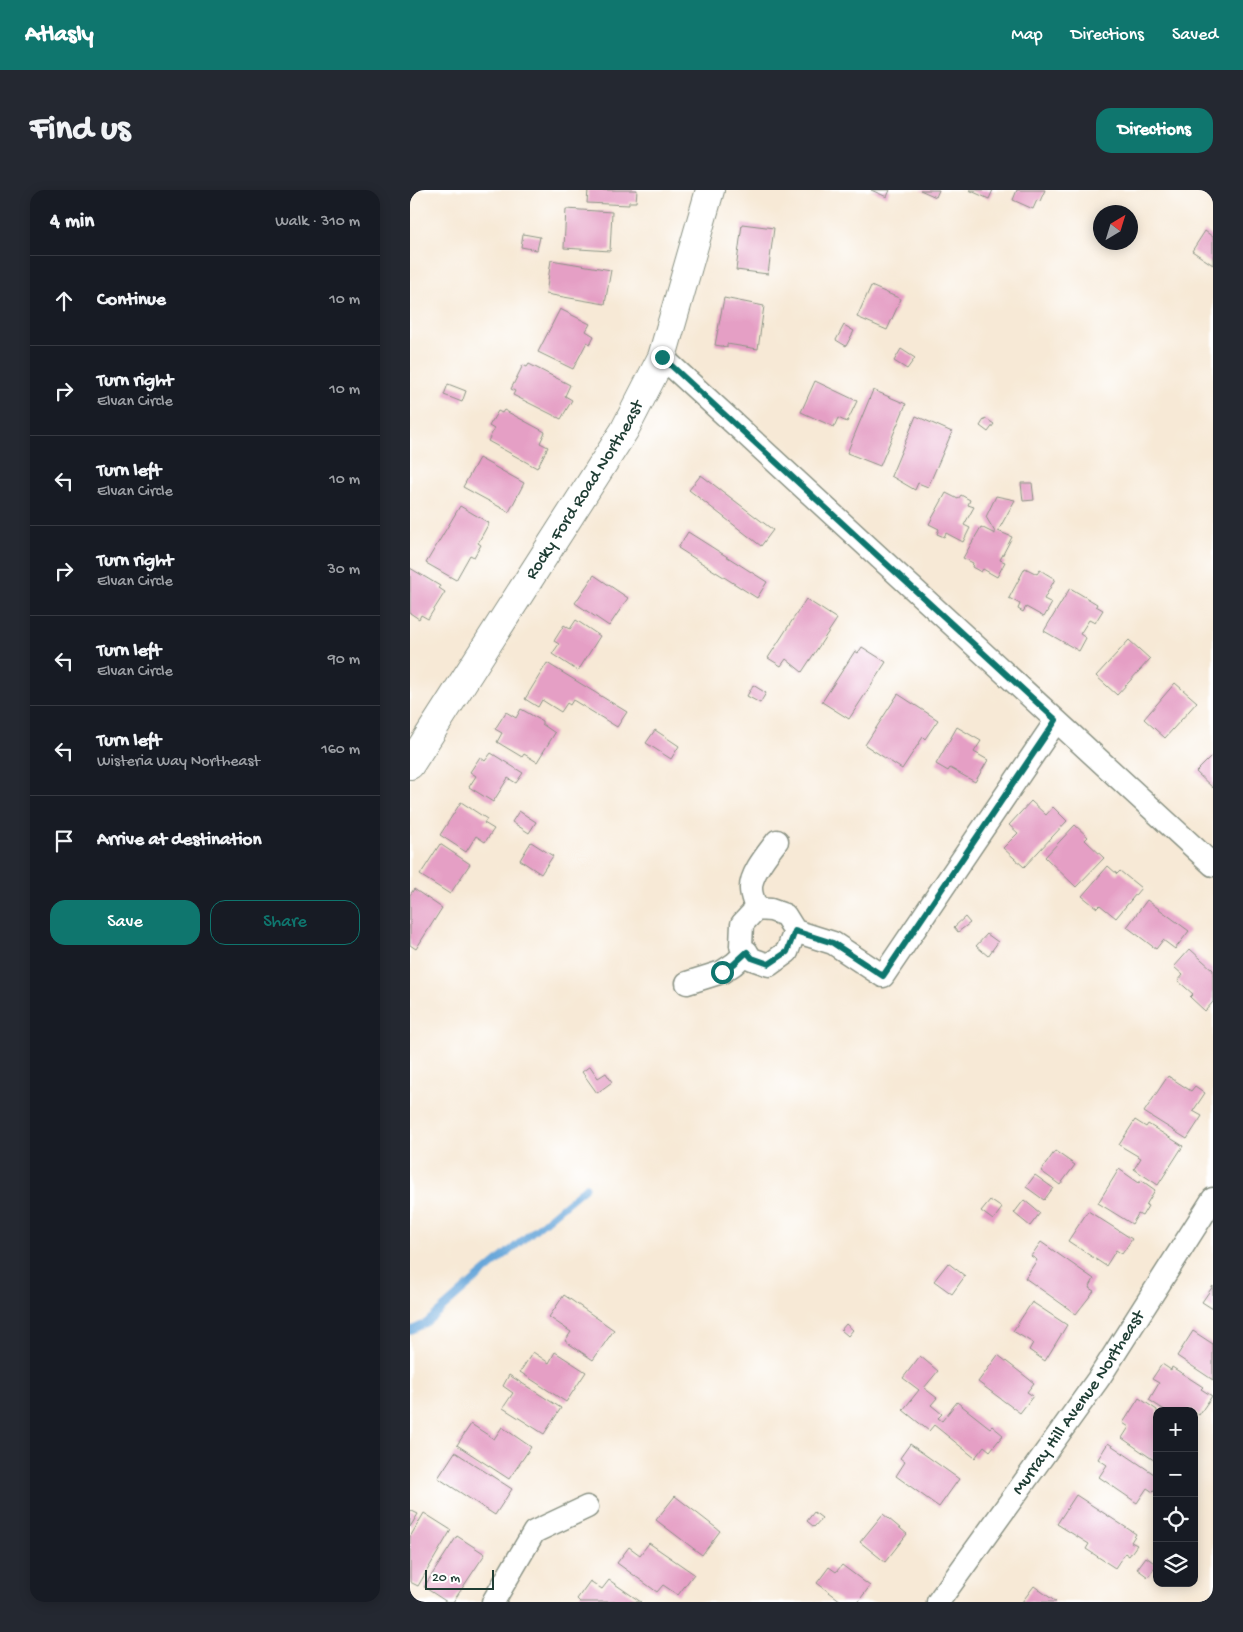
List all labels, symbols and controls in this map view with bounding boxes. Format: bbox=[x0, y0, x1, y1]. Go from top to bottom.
text: Atlasly bbox=[25, 21, 94, 50]
text: Map bbox=[1011, 25, 1043, 46]
text: Directions bbox=[1071, 25, 1144, 46]
text: Saved bbox=[1172, 25, 1218, 46]
button: Directions bbox=[1096, 108, 1213, 153]
text: Find us bbox=[30, 110, 130, 151]
north arrow bbox=[1093, 205, 1138, 250]
text: 4 min bbox=[50, 210, 94, 235]
text: Walk · 310 m bbox=[275, 213, 360, 232]
icon: ahead bbox=[50, 287, 78, 315]
text: Continue bbox=[97, 289, 166, 312]
text: 10 m bbox=[329, 291, 360, 310]
route end bbox=[651, 346, 674, 369]
text: Turn right bbox=[97, 370, 173, 393]
icon: right bbox=[50, 377, 78, 405]
text: 10 m bbox=[329, 381, 360, 400]
text: Elvan Circle bbox=[97, 393, 173, 412]
street label: Rocky Ford Road Northeast bbox=[521, 395, 649, 583]
text: Turn left bbox=[97, 460, 161, 483]
icon: left bbox=[50, 467, 78, 495]
text: 10 m bbox=[329, 471, 360, 490]
text: Elvan Circle bbox=[97, 483, 173, 502]
text: Turn right bbox=[97, 550, 173, 573]
icon: right bbox=[50, 557, 78, 585]
text: 30 m bbox=[327, 561, 360, 580]
text: Elvan Circle bbox=[97, 573, 173, 592]
text: Turn left bbox=[97, 640, 161, 663]
icon: left bbox=[50, 647, 78, 675]
text: 90 m bbox=[328, 651, 360, 670]
text: Elvan Circle bbox=[97, 663, 173, 682]
text: Turn left bbox=[97, 730, 161, 753]
icon: left bbox=[50, 737, 78, 765]
text: 160 m bbox=[321, 741, 360, 760]
text: Wisteria Way Northeast bbox=[97, 753, 260, 772]
icon: arrive bbox=[50, 827, 78, 855]
text: Arrive at destination bbox=[97, 829, 261, 852]
button: Save bbox=[50, 900, 200, 945]
button: Share bbox=[210, 900, 360, 945]
route start bbox=[711, 961, 734, 984]
street label: Murray Hill Avenue Northeast bbox=[1008, 1305, 1151, 1499]
map controls bbox=[1153, 1407, 1198, 1587]
button: + bbox=[1153, 1407, 1198, 1452]
button: − bbox=[1153, 1452, 1198, 1497]
button: locate bbox=[1153, 1497, 1198, 1542]
button: layers bbox=[1153, 1542, 1198, 1587]
scale bar bbox=[425, 1567, 494, 1590]
text: 20 m bbox=[432, 1570, 460, 1587]

